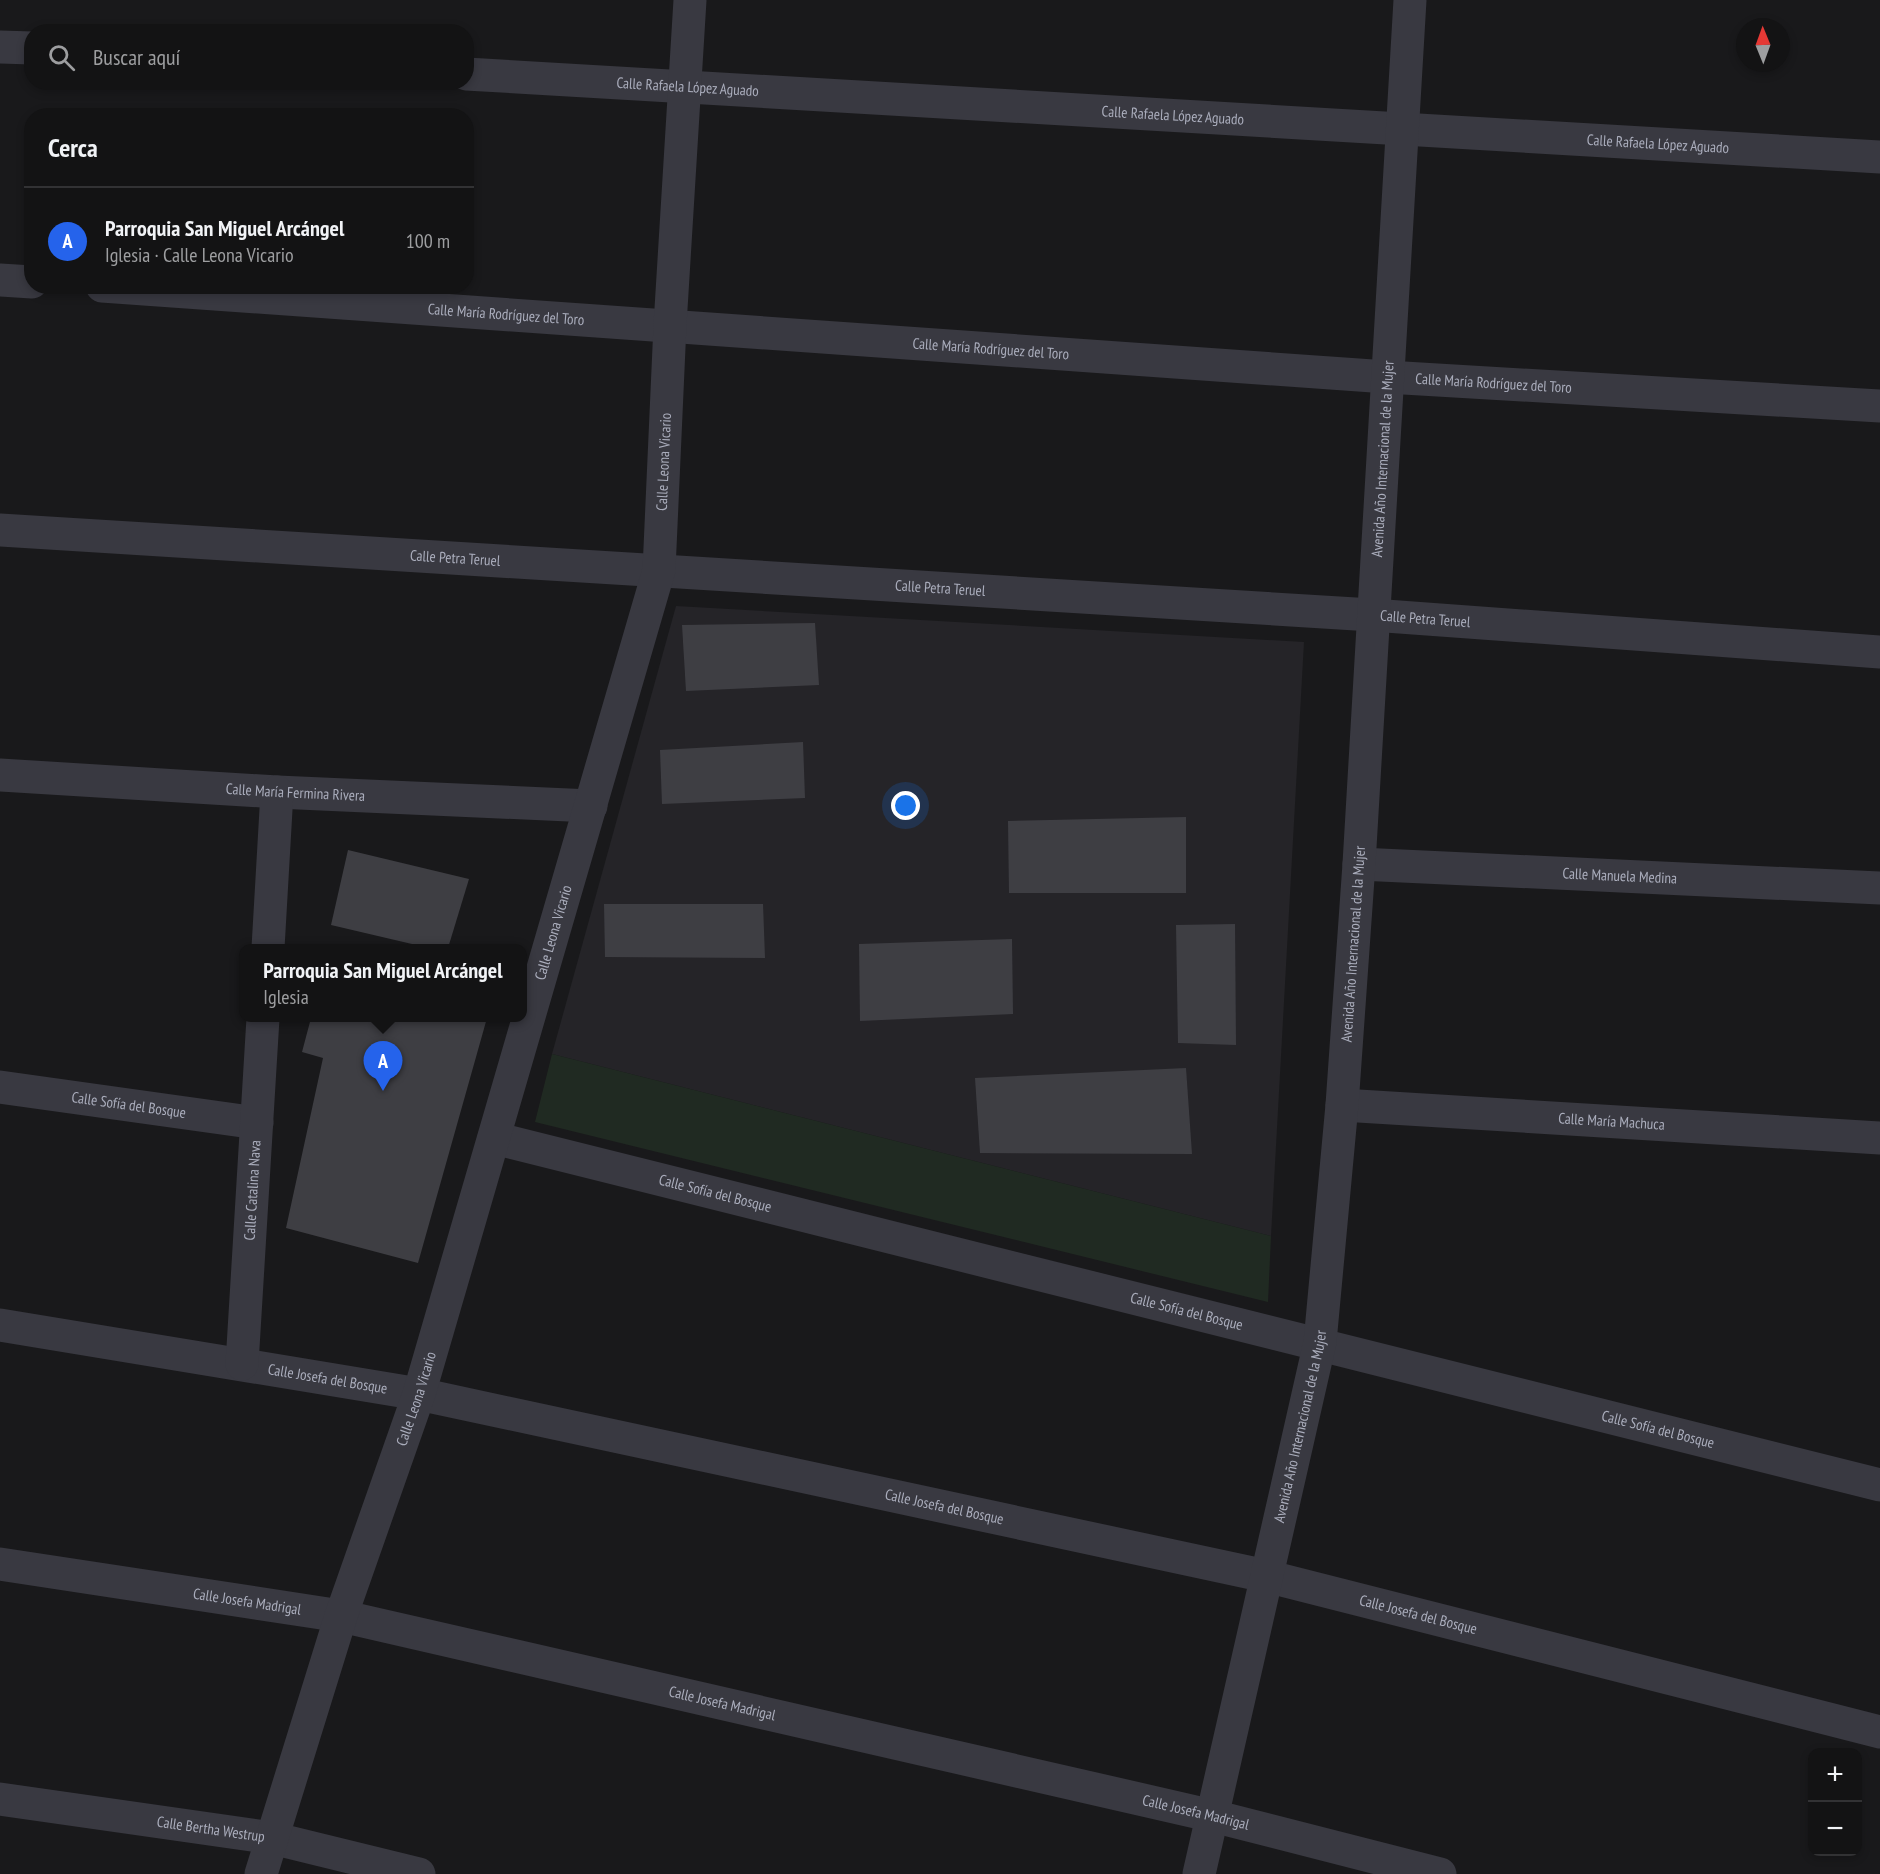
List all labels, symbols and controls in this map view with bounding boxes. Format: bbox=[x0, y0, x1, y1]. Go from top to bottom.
north arrow bbox=[1736, 18, 1790, 72]
search box bbox=[24, 24, 474, 90]
icon: search bbox=[45, 41, 78, 74]
text: Buscar aquí bbox=[93, 43, 180, 71]
street label: Calle Rafaela López Aguado bbox=[616, 73, 759, 100]
street label: Calle Rafaela López Aguado bbox=[1101, 101, 1245, 129]
street label: Calle Rafaela López Aguado bbox=[1586, 130, 1730, 157]
text: Cerca bbox=[48, 131, 98, 164]
text: Parroquia San Miguel Arcángel bbox=[105, 214, 344, 242]
text: A bbox=[62, 228, 73, 254]
text: 100 m bbox=[406, 228, 450, 254]
text: Iglesia · Calle Leona Vicario bbox=[105, 242, 294, 268]
street label: Calle María Rodríguez del Toro bbox=[427, 299, 585, 329]
street label: Calle María Rodríguez del Toro bbox=[912, 333, 1070, 363]
street label: Avenida Año Internacional de la Mujer bbox=[1367, 359, 1398, 558]
street label: Calle María Rodríguez del Toro bbox=[1415, 369, 1572, 397]
street label: Calle Leona Vicario bbox=[652, 412, 675, 511]
street label: Calle Petra Teruel bbox=[409, 545, 501, 570]
street label: Calle Petra Teruel bbox=[895, 575, 986, 600]
street label: Calle Petra Teruel bbox=[1379, 606, 1472, 631]
street label: Calle María Fermina Rivera bbox=[225, 779, 365, 805]
your location bbox=[891, 791, 920, 820]
street label: Avenida Año Internacional de la Mujer bbox=[1336, 844, 1369, 1043]
street label: Calle Manuela Medina bbox=[1562, 863, 1678, 888]
street label: Calle Leona Vicario bbox=[530, 883, 576, 982]
popup bbox=[239, 944, 527, 1022]
text: Parroquia San Miguel Arcángel bbox=[263, 956, 503, 984]
text: Iglesia bbox=[263, 984, 309, 1010]
pin: A bbox=[364, 1042, 403, 1091]
street label: Calle Sofía del Bosque bbox=[70, 1087, 187, 1122]
street label: Calle María Machuca bbox=[1558, 1108, 1665, 1134]
street label: Calle Catalina Nava bbox=[240, 1140, 265, 1241]
street label: Calle Sofía del Bosque bbox=[657, 1170, 774, 1216]
street label: Calle Sofía del Bosque bbox=[1128, 1288, 1245, 1334]
street label: Avenida Año Internacional de la Mujer bbox=[1269, 1328, 1330, 1524]
street label: Calle Leona Vicario bbox=[392, 1349, 440, 1448]
street label: Calle Josefa del Bosque bbox=[267, 1359, 389, 1398]
street label: Calle Sofía del Bosque bbox=[1600, 1406, 1716, 1452]
street label: Calle Josefa del Bosque bbox=[883, 1484, 1006, 1528]
street label: Calle Josefa Madrigal bbox=[192, 1584, 303, 1619]
street label: Calle Josefa del Bosque bbox=[1357, 1590, 1479, 1638]
street label: Calle Josefa Madrigal bbox=[667, 1681, 778, 1724]
map controls bbox=[1808, 1748, 1862, 1856]
button: + bbox=[1808, 1748, 1862, 1802]
street label: Calle Josefa Madrigal bbox=[1141, 1790, 1252, 1834]
button: − bbox=[1808, 1802, 1862, 1856]
street label: Calle Bertha Westrup bbox=[156, 1812, 266, 1846]

